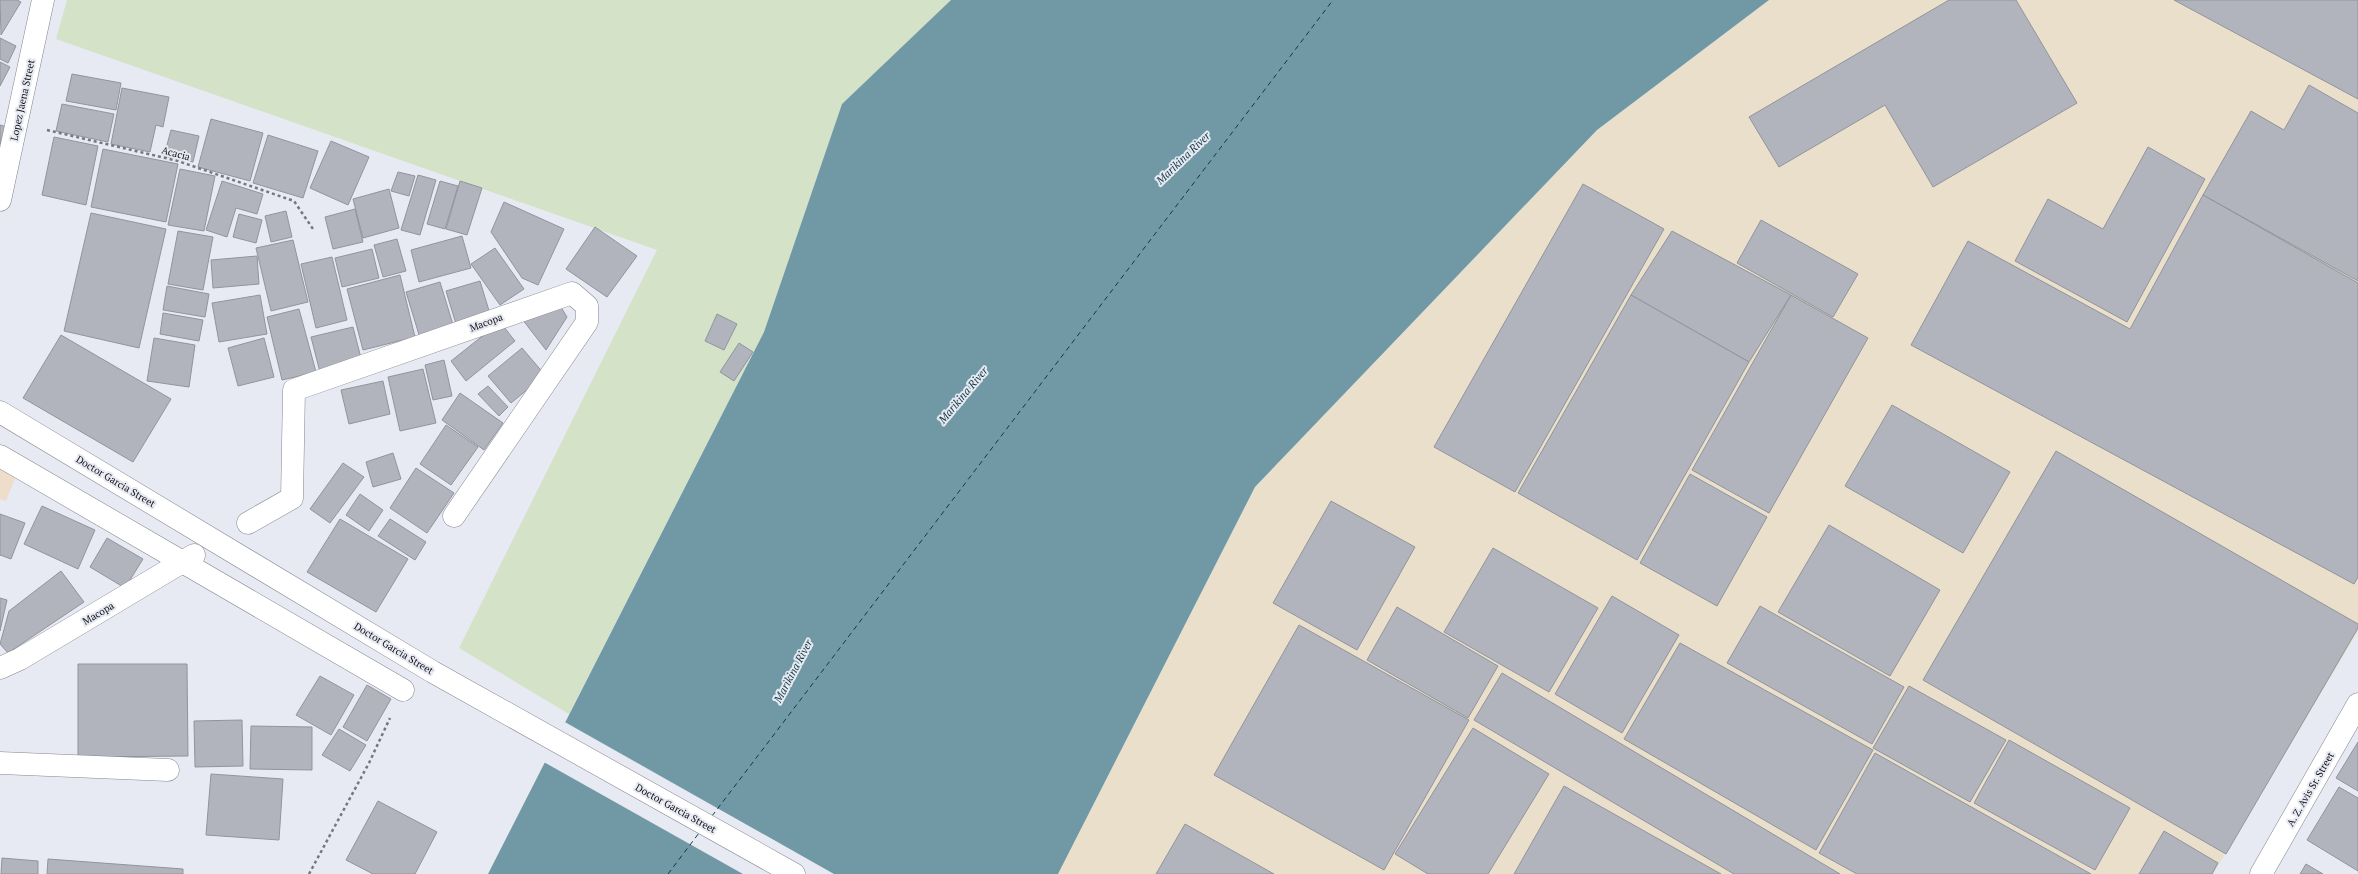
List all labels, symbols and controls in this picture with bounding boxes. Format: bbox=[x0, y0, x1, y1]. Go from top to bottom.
street label: Lopez Jaena Street bbox=[8, 58, 37, 142]
water label: Marikina River bbox=[1152, 128, 1213, 188]
street label: Acacia bbox=[160, 143, 192, 164]
street label: Macopa bbox=[468, 310, 505, 334]
water label: Marikina River bbox=[935, 363, 991, 427]
street label: Doctor Garcia Street bbox=[74, 453, 158, 510]
street label: Macopa bbox=[80, 599, 116, 628]
street label: Doctor Garcia Street bbox=[352, 620, 436, 677]
water label: Marikina River bbox=[770, 636, 816, 706]
street label: A. Z. Avis Sr. Street bbox=[2284, 750, 2337, 829]
street label: Doctor Garcia Street bbox=[633, 781, 719, 836]

